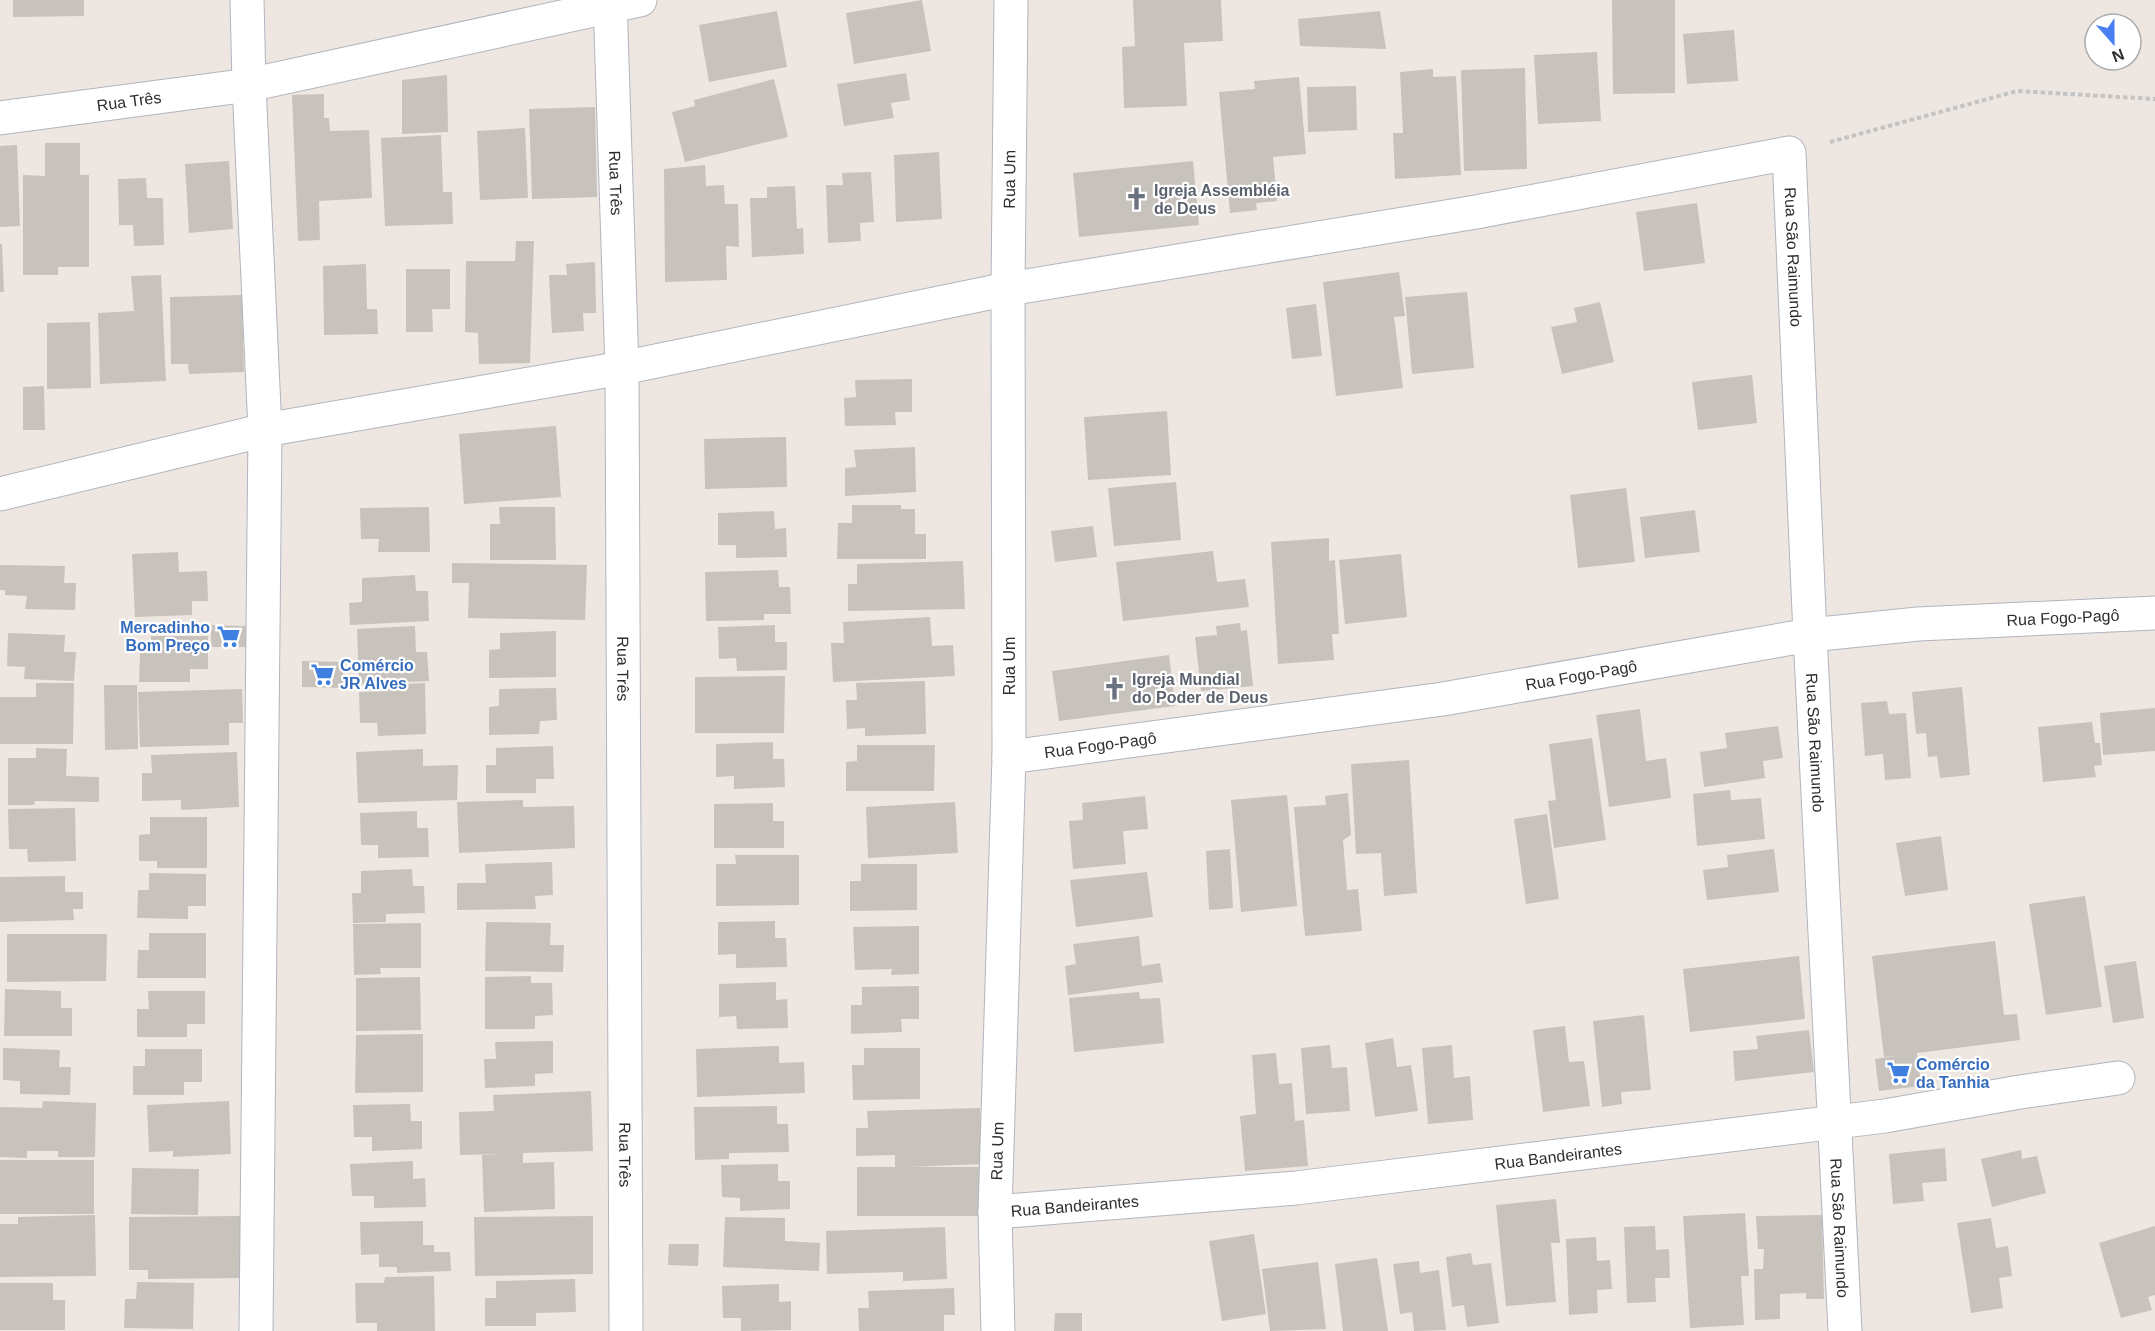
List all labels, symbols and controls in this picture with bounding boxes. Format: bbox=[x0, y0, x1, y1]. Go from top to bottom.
north arrow bbox=[2083, 12, 2143, 72]
text: N bbox=[2110, 46, 2127, 66]
street label: Rua Três bbox=[96, 88, 162, 114]
street label: Rua Três bbox=[606, 150, 626, 216]
street label: Rua Um bbox=[1000, 150, 1018, 209]
place label: Igreja Assembléia de Deus bbox=[1154, 182, 1290, 217]
church icon: Igreja Assembléia de Deus bbox=[1123, 186, 1149, 212]
street label: Rua São Raimundo bbox=[1782, 187, 1805, 327]
street label: Rua Fogo-Pagô bbox=[2006, 606, 2120, 628]
place label: Mercadinho Bom Preço bbox=[120, 619, 210, 654]
supermarket icon: Mercadinho Bom Preço bbox=[215, 623, 241, 649]
street label: Rua Três bbox=[615, 636, 632, 701]
street label: Rua Um bbox=[1001, 637, 1018, 695]
place label: Comércio JR Alves bbox=[340, 657, 414, 692]
street label: Rua Fogo-Pagô bbox=[1524, 657, 1638, 693]
supermarket icon: Comércio JR Alves bbox=[309, 661, 335, 687]
place label: Igreja Mundial do Poder de Deus bbox=[1132, 671, 1268, 706]
street label: Rua São Raimundo bbox=[1803, 672, 1827, 813]
church icon: Igreja Mundial do Poder de Deus bbox=[1101, 675, 1127, 701]
street label: Rua Fogo-Pagô bbox=[1043, 729, 1157, 761]
place label: Comércio da Tanhia bbox=[1916, 1056, 1990, 1091]
supermarket icon: Comércio da Tanhia bbox=[1885, 1060, 1911, 1086]
street label: Rua Um bbox=[987, 1121, 1006, 1181]
street label: Rua Três bbox=[617, 1122, 634, 1187]
street label: Rua Bandeirantes bbox=[1493, 1140, 1623, 1172]
street label: Rua São Raimundo bbox=[1828, 1158, 1852, 1298]
street label: Rua Bandeirantes bbox=[1010, 1192, 1139, 1219]

